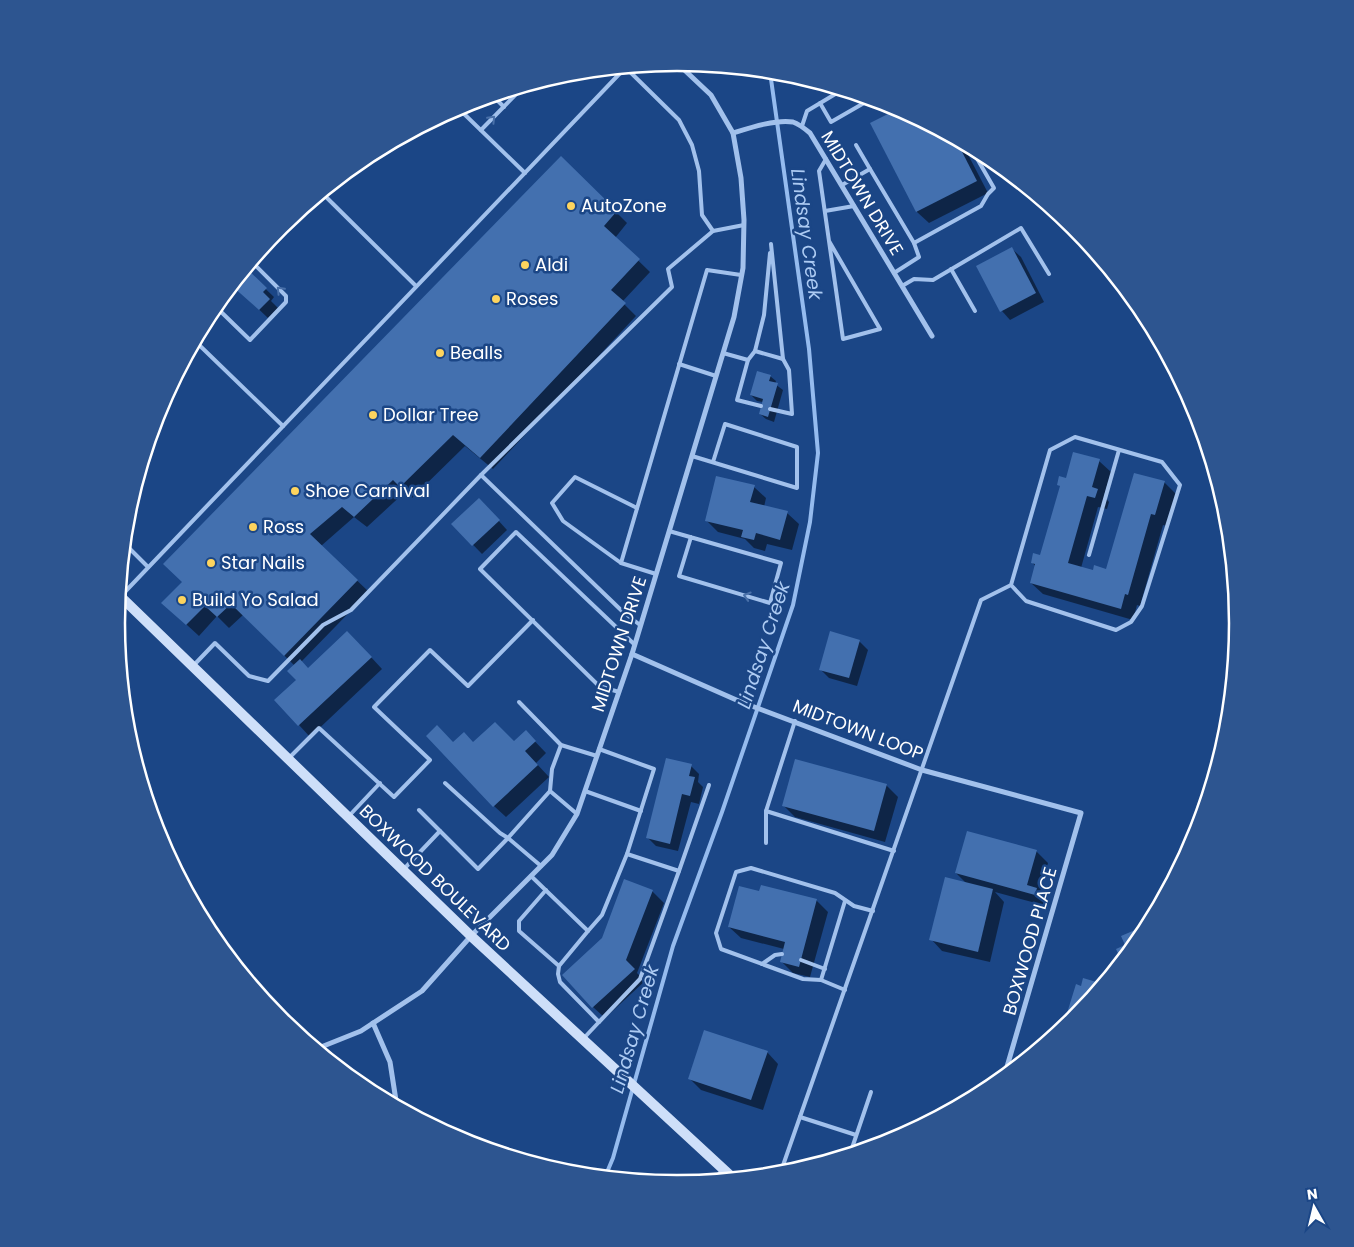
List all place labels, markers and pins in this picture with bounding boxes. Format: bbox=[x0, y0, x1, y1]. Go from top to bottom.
place label: AutoZone bbox=[581, 193, 667, 218]
marker: AutoZone bbox=[565, 200, 577, 212]
place label: Aldi bbox=[535, 252, 568, 277]
marker: Aldi bbox=[519, 259, 531, 271]
place label: Roses bbox=[506, 286, 558, 311]
marker: Roses bbox=[490, 293, 502, 305]
place label: Bealls bbox=[450, 340, 503, 365]
marker: Bealls bbox=[434, 347, 446, 359]
place label: Dollar Tree bbox=[383, 402, 479, 427]
marker: Dollar Tree bbox=[367, 409, 379, 421]
place label: Shoe Carnival bbox=[305, 478, 430, 503]
marker: Shoe Carnival bbox=[289, 485, 301, 497]
place label: Ross bbox=[263, 514, 304, 539]
marker: Ross bbox=[247, 521, 259, 533]
place label: Star Nails bbox=[221, 550, 305, 575]
marker: Star Nails bbox=[205, 557, 217, 569]
place label: Build Yo Salad bbox=[192, 587, 319, 612]
marker: Build Yo Salad bbox=[176, 594, 188, 606]

